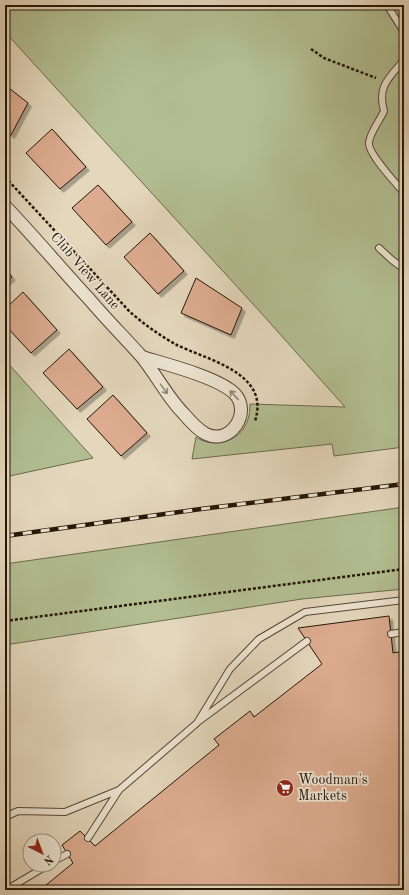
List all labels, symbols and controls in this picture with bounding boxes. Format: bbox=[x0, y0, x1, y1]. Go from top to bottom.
street label: Club View Lane bbox=[48, 230, 122, 312]
one-way arrow bbox=[160, 384, 168, 395]
one-way arrow bbox=[229, 390, 239, 400]
place label: Woodman's Markets bbox=[298, 773, 368, 803]
supermarket icon: Woodman's Markets bbox=[275, 778, 295, 798]
north arrow bbox=[22, 833, 62, 873]
text: N bbox=[40, 852, 54, 867]

